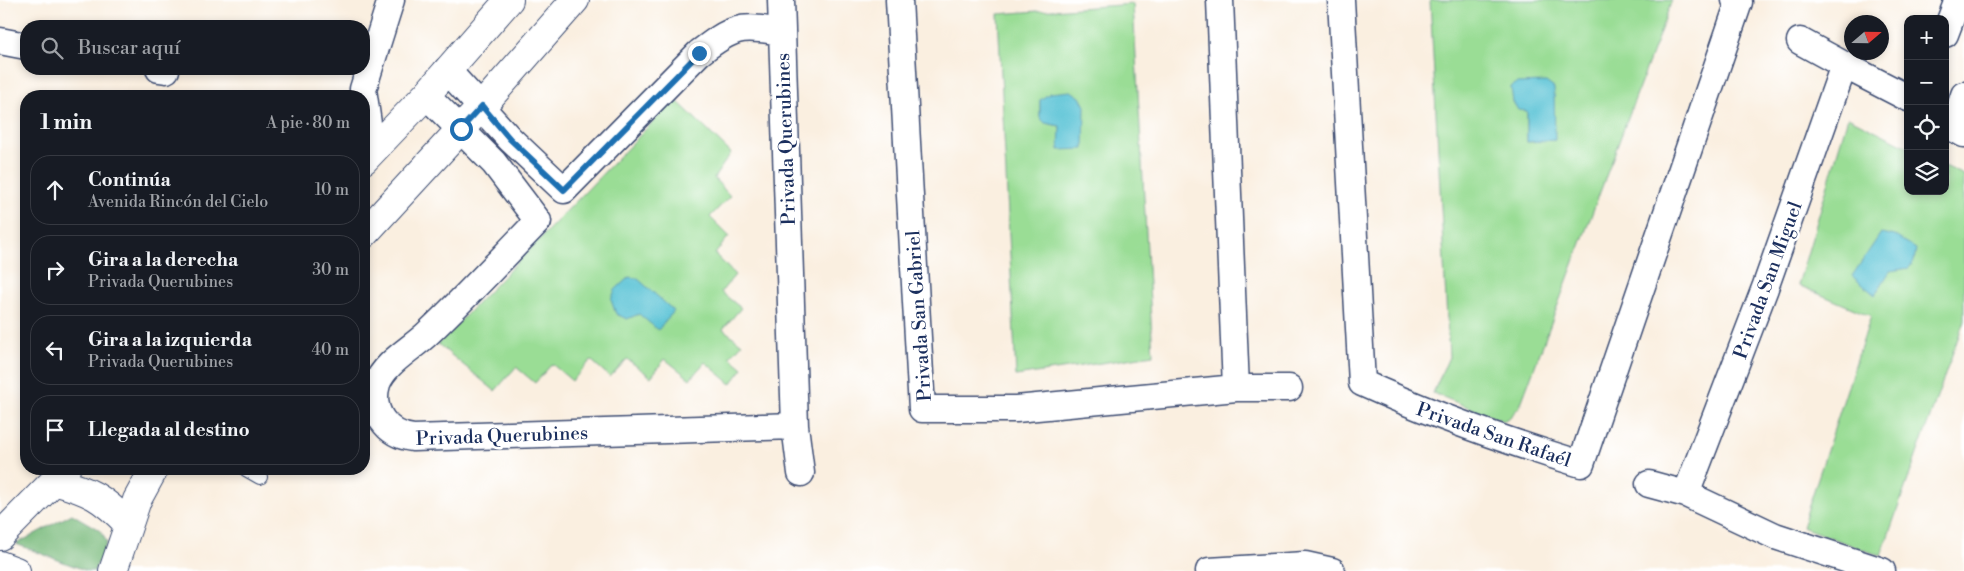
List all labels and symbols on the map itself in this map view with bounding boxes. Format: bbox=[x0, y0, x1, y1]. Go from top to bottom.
north arrow bbox=[1844, 15, 1889, 60]
route end bbox=[688, 42, 711, 65]
street label: Privada Querubines bbox=[771, 52, 801, 226]
route start bbox=[450, 118, 473, 141]
street label: Privada San Miguel bbox=[1728, 198, 1808, 362]
street label: Privada San Gabriel bbox=[901, 229, 937, 402]
street label: Privada San Rafaél bbox=[1413, 397, 1574, 473]
street label: Privada Querubines bbox=[415, 421, 589, 451]

